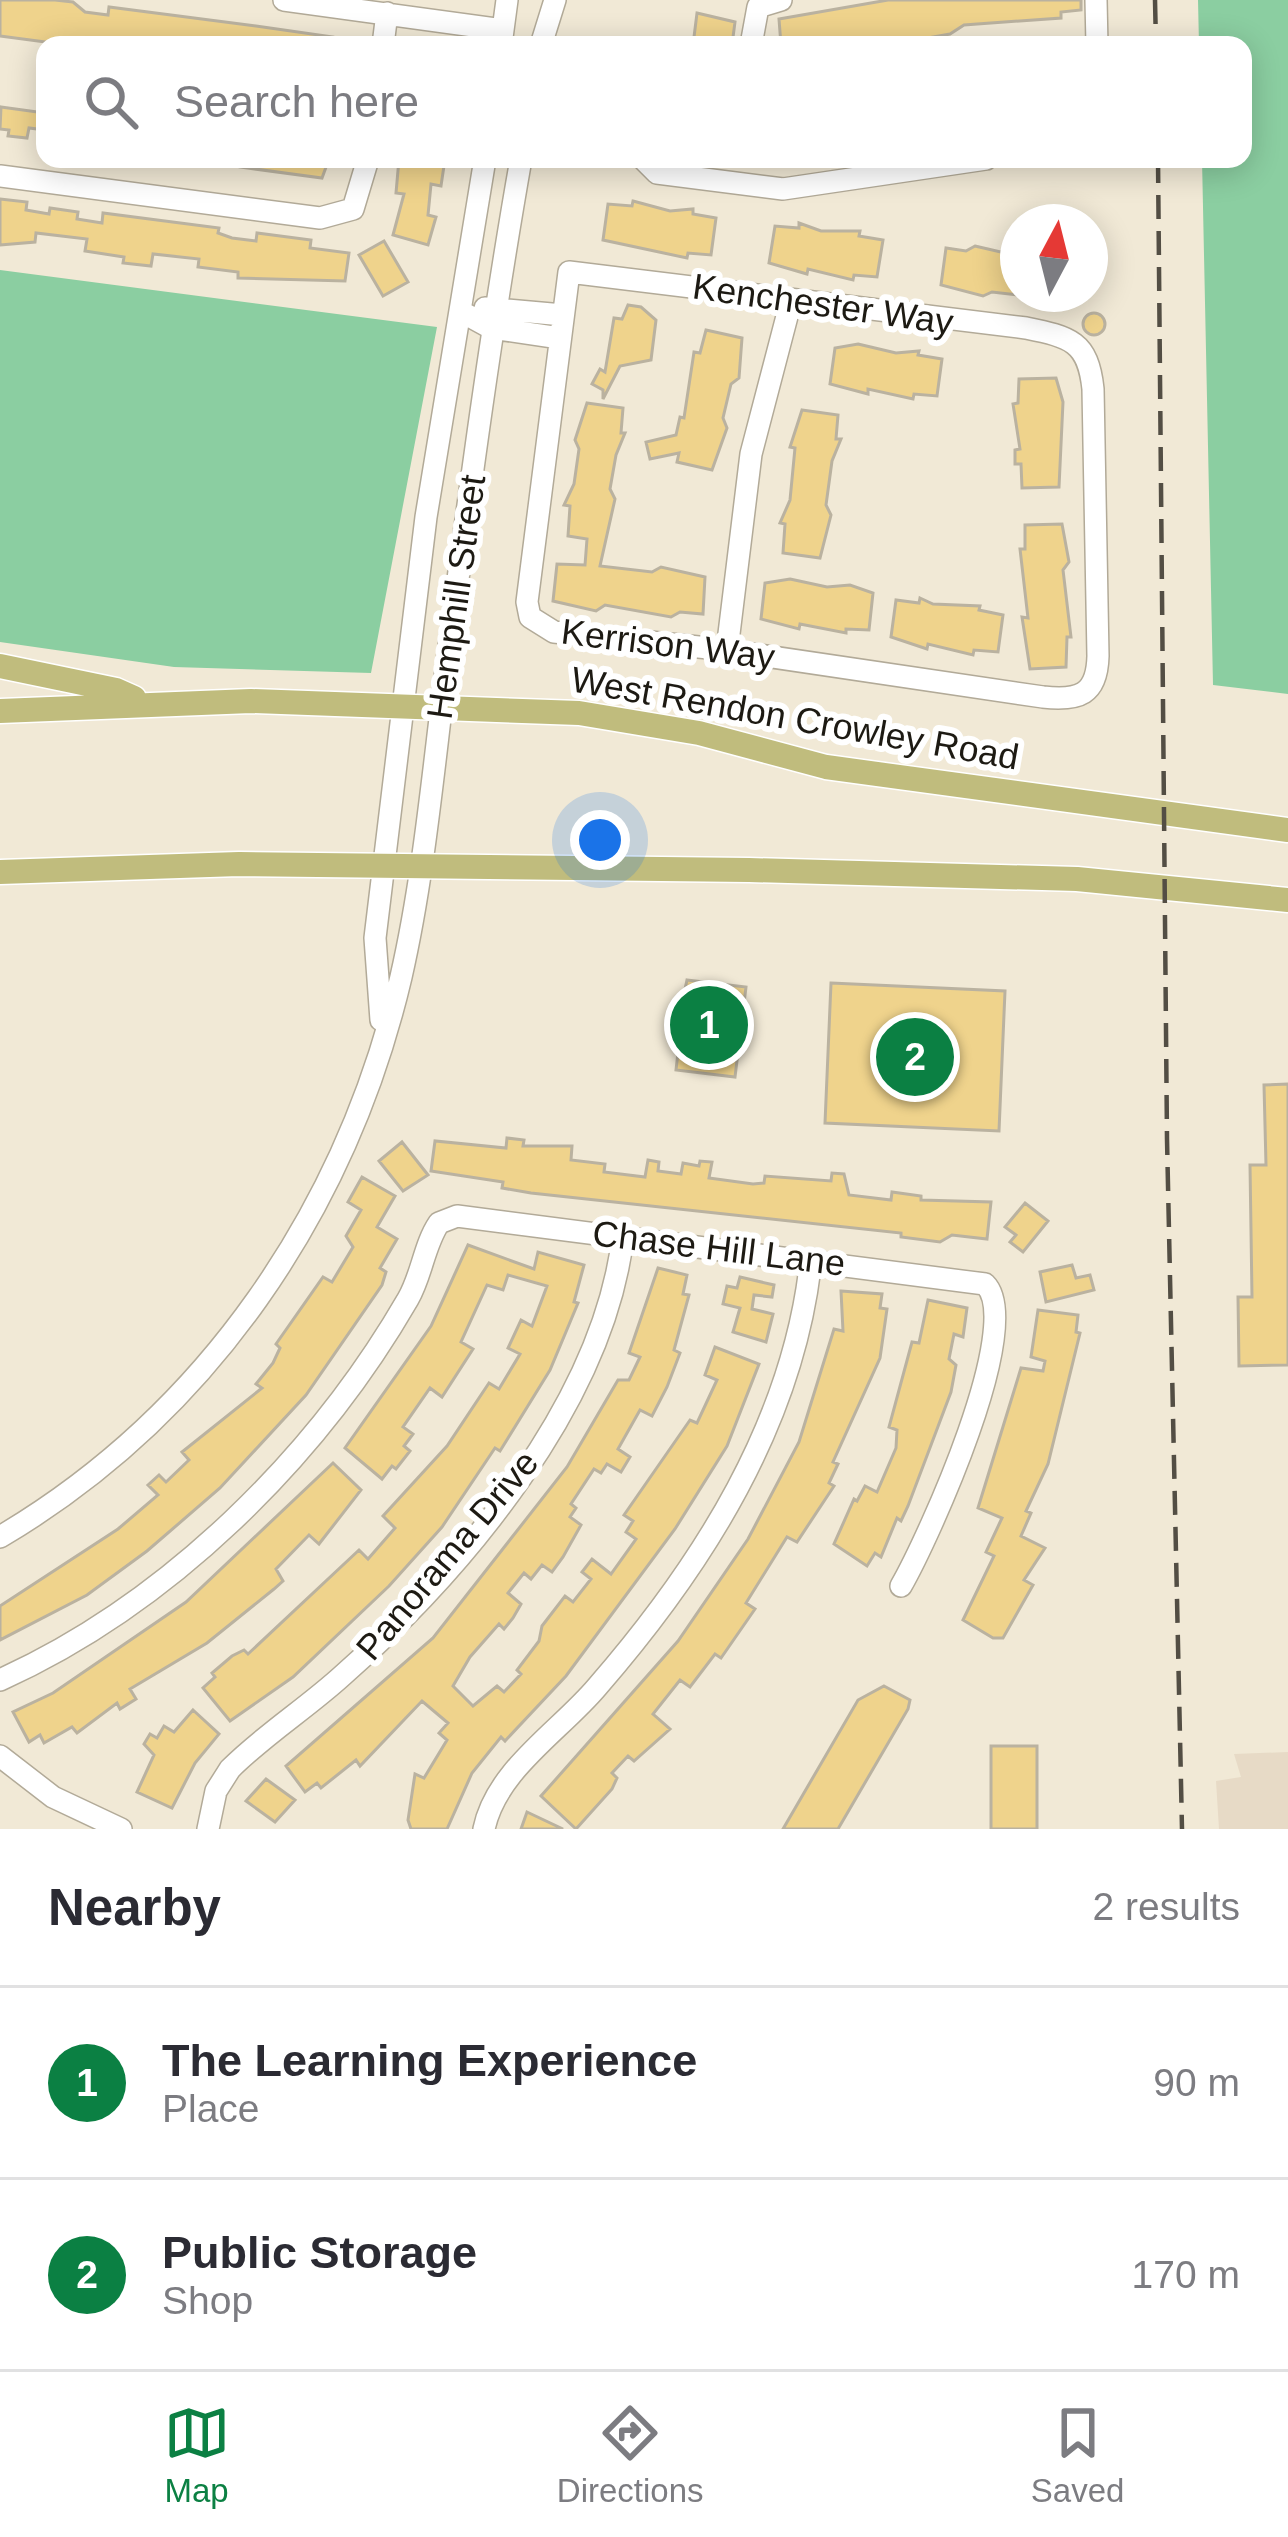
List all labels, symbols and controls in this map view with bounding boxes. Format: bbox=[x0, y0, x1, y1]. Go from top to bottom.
search box bbox=[36, 36, 1252, 168]
icon: search bbox=[78, 69, 144, 135]
text: Search here bbox=[174, 76, 419, 127]
north arrow bbox=[1000, 204, 1108, 312]
street label: Kenchester Way bbox=[690, 265, 956, 343]
street label: Hemphill Street bbox=[419, 472, 493, 722]
street label: Kerrison Way bbox=[559, 611, 777, 677]
street label: West Rendon Crowley Road bbox=[568, 658, 1022, 778]
your location bbox=[570, 810, 630, 870]
pin: 1 bbox=[670, 980, 748, 1070]
pin: 2 bbox=[876, 1012, 954, 1102]
street label: Chase Hill Lane bbox=[590, 1212, 848, 1284]
street label: Panorama Drive bbox=[348, 1442, 546, 1668]
text: Nearby bbox=[48, 1879, 221, 1936]
text: 2 results bbox=[1093, 1885, 1240, 1928]
text: The Learning Experience bbox=[162, 2035, 697, 2086]
text: 1 bbox=[76, 2061, 98, 2104]
text: 90 m bbox=[1153, 2061, 1240, 2104]
text: Place bbox=[162, 2087, 260, 2130]
text: Public Storage bbox=[162, 2227, 477, 2278]
text: 2 bbox=[76, 2253, 98, 2296]
text: 170 m bbox=[1132, 2253, 1240, 2296]
text: Shop bbox=[162, 2279, 253, 2322]
tab: Map bbox=[164, 2400, 230, 2510]
tab: Directions bbox=[557, 2400, 704, 2510]
tab: Saved bbox=[1031, 2400, 1124, 2510]

